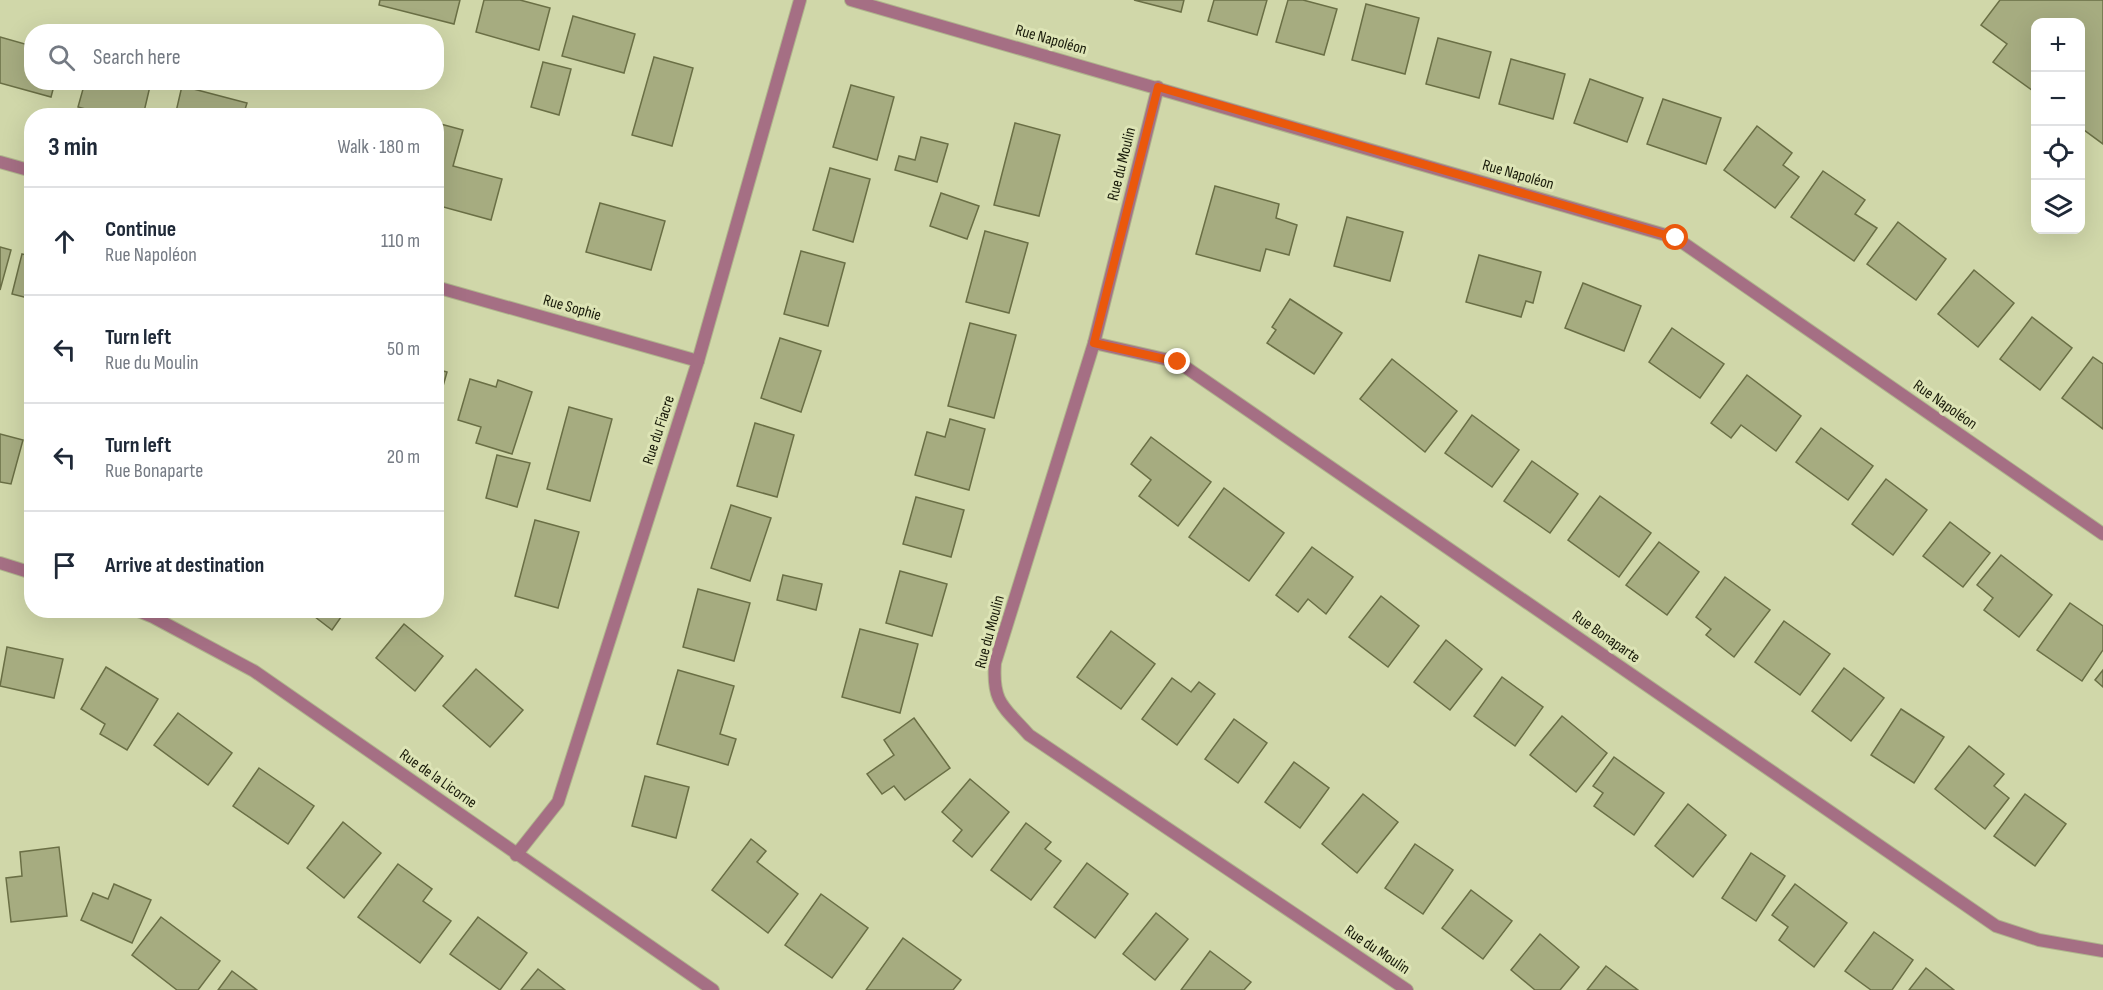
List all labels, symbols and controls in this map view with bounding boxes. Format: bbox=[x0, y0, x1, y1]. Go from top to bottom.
map controls bbox=[2031, 18, 2085, 234]
button: + bbox=[2031, 18, 2085, 72]
street label: Rue Napoléon bbox=[1013, 21, 1089, 59]
search box bbox=[24, 24, 444, 90]
icon: search bbox=[45, 41, 78, 74]
text: Search here bbox=[93, 44, 180, 71]
button: − bbox=[2031, 72, 2085, 126]
street label: Rue du Moulin bbox=[1104, 125, 1140, 203]
button: locate bbox=[2031, 126, 2085, 180]
text: 3 min bbox=[48, 132, 98, 163]
text: Walk · 180 m bbox=[337, 135, 420, 159]
street label: Rue Napoléon bbox=[1480, 156, 1556, 194]
button: layers bbox=[2031, 180, 2085, 234]
text: Continue bbox=[105, 216, 176, 243]
route start bbox=[1662, 224, 1688, 250]
icon: ahead bbox=[48, 225, 81, 258]
text: 110 m bbox=[381, 229, 420, 253]
text: Rue Napoléon bbox=[105, 243, 197, 267]
street label: Rue Sophie bbox=[541, 291, 603, 325]
text: Turn left bbox=[105, 324, 171, 351]
icon: left bbox=[48, 333, 81, 366]
text: 50 m bbox=[387, 337, 420, 361]
route end bbox=[1164, 348, 1190, 374]
text: Rue du Moulin bbox=[105, 351, 199, 375]
street label: Rue Napoléon bbox=[1909, 376, 1981, 434]
street label: Rue du Fiacre bbox=[639, 393, 679, 467]
text: Turn left bbox=[105, 432, 171, 459]
icon: left bbox=[48, 441, 81, 474]
text: 20 m bbox=[387, 445, 420, 469]
text: Rue Bonaparte bbox=[105, 459, 203, 483]
icon: arrive bbox=[48, 549, 81, 582]
text: Arrive at destination bbox=[105, 552, 264, 579]
street label: Rue du Moulin bbox=[971, 593, 1009, 671]
street label: Rue Bonaparte bbox=[1568, 607, 1644, 667]
street label: Rue de la Licorne bbox=[396, 745, 480, 813]
street label: Rue du Moulin bbox=[1341, 921, 1413, 979]

